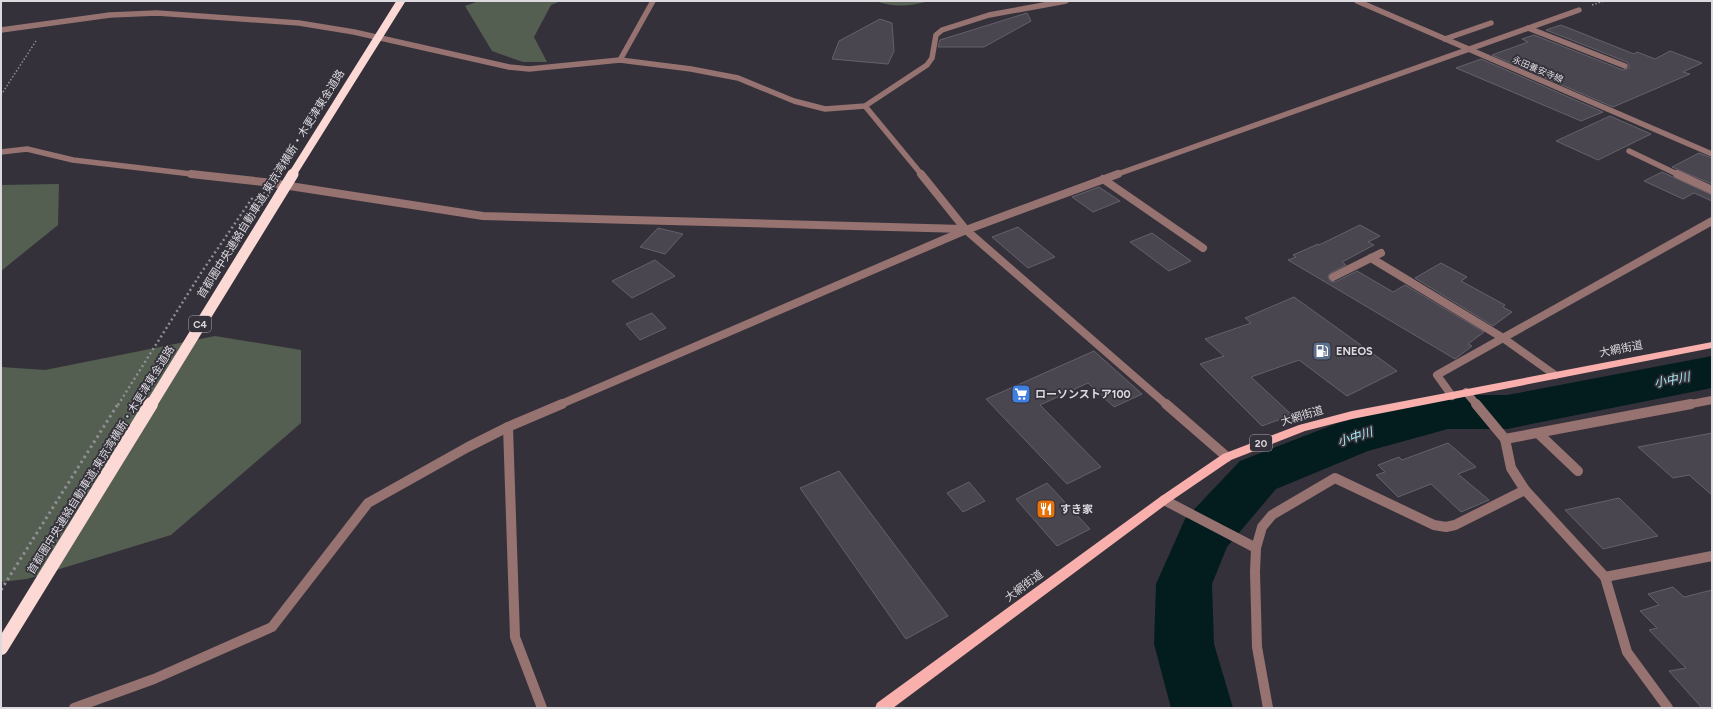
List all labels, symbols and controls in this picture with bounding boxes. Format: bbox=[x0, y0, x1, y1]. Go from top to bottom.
street label: 永田養安寺線 bbox=[1511, 53, 1566, 85]
street label: 首都圏中央連絡自動車道;東京湾横断・木更津東金道路 bbox=[195, 67, 347, 301]
road number: C4 bbox=[189, 316, 211, 332]
street label: 大網街道 bbox=[1598, 338, 1644, 360]
fuel station icon: ENEOS bbox=[1311, 340, 1333, 362]
street label: 首都圏中央連絡自動車道;東京湾横断・木更津東金道路 bbox=[25, 343, 177, 577]
place label: ENEOS bbox=[1336, 345, 1373, 358]
water label: 小中川 bbox=[1653, 369, 1693, 390]
supermarket icon: ローソンストア100 bbox=[1010, 383, 1032, 405]
place label: ローソンストア100 bbox=[1035, 388, 1131, 401]
street label: 大網街道 bbox=[1279, 403, 1325, 429]
water label: 小中川 bbox=[1336, 424, 1376, 449]
road number: 20 bbox=[1250, 435, 1272, 451]
restaurant icon: すき家 bbox=[1035, 498, 1057, 520]
place label: すき家 bbox=[1060, 503, 1093, 516]
street label: 大網街道 bbox=[1003, 568, 1045, 604]

